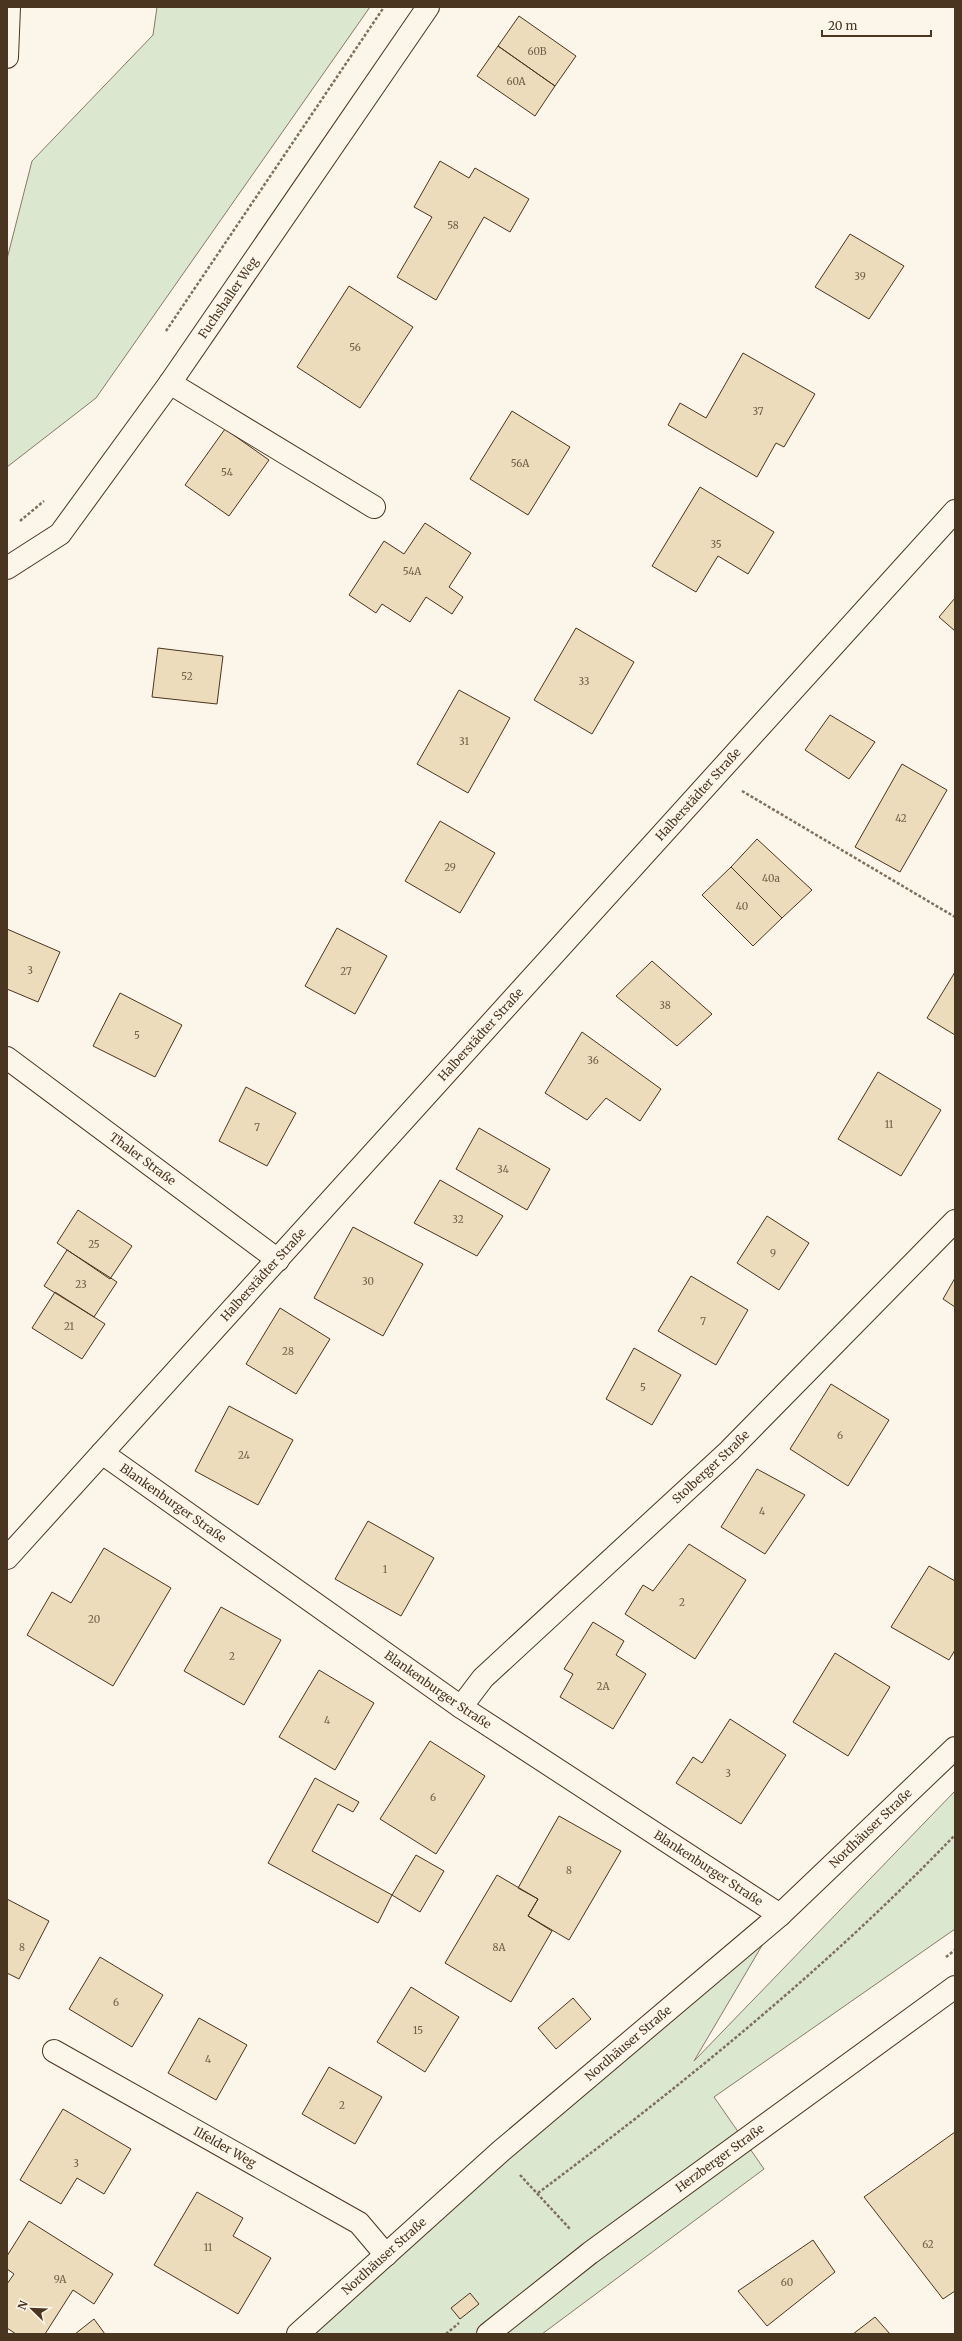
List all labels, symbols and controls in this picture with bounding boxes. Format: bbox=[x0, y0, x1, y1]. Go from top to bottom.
scale bar bbox=[822, 12, 931, 38]
text: 20 m bbox=[828, 18, 857, 33]
house number: 60B bbox=[528, 45, 547, 58]
house number: 60A bbox=[506, 75, 527, 88]
house number: 58 bbox=[447, 219, 459, 232]
street label: Fuchshaller Weg bbox=[195, 253, 262, 341]
house number: 39 bbox=[854, 270, 866, 283]
house number: 56 bbox=[349, 341, 361, 354]
house number: 37 bbox=[752, 405, 764, 418]
house number: 56A bbox=[511, 457, 530, 470]
house number: 54 bbox=[221, 466, 233, 479]
house number: 35 bbox=[710, 538, 722, 551]
house number: 54A bbox=[403, 565, 422, 578]
house number: 52 bbox=[181, 670, 193, 683]
house number: 33 bbox=[579, 675, 590, 688]
house number: 31 bbox=[459, 735, 469, 748]
street label: Halberstädter Straße bbox=[652, 745, 744, 844]
house number: 42 bbox=[895, 812, 907, 825]
house number: 29 bbox=[444, 861, 456, 874]
house number: 40a bbox=[762, 872, 781, 885]
house number: 40 bbox=[736, 900, 748, 913]
house number: 3 bbox=[27, 964, 33, 977]
house number: 27 bbox=[340, 965, 352, 978]
street label: Halberstädter Straße bbox=[435, 985, 526, 1084]
house number: 38 bbox=[659, 999, 671, 1012]
house number: 5 bbox=[134, 1029, 140, 1042]
house number: 36 bbox=[587, 1054, 599, 1067]
house number: 11 bbox=[885, 1118, 894, 1131]
house number: 7 bbox=[254, 1121, 260, 1134]
street label: Thaler Straße bbox=[107, 1129, 179, 1188]
house number: 34 bbox=[497, 1163, 509, 1176]
house number: 32 bbox=[452, 1213, 464, 1226]
street label: Halberstädter Straße bbox=[217, 1225, 309, 1324]
house number: 25 bbox=[88, 1238, 100, 1251]
house number: 9 bbox=[770, 1247, 776, 1260]
house number: 30 bbox=[362, 1275, 374, 1288]
house number: 23 bbox=[75, 1278, 87, 1291]
house number: 7 bbox=[700, 1315, 706, 1328]
house number: 21 bbox=[64, 1320, 75, 1333]
house number: 28 bbox=[282, 1345, 294, 1358]
house number: 5 bbox=[640, 1381, 646, 1394]
street label: Stolberger Straße bbox=[669, 1427, 752, 1507]
house number: 6 bbox=[837, 1429, 843, 1442]
house number: 24 bbox=[238, 1449, 250, 1462]
street label: Blankenburger Straße bbox=[117, 1460, 229, 1546]
house number: 4 bbox=[759, 1505, 765, 1518]
house number: 1 bbox=[383, 1563, 388, 1576]
house number: 2 bbox=[679, 1596, 685, 1609]
house number: 20 bbox=[88, 1613, 100, 1626]
street label: Blankenburger Straße bbox=[382, 1647, 494, 1732]
house number: 2 bbox=[229, 1650, 235, 1663]
house number: 2A bbox=[596, 1680, 610, 1693]
house number: 4 bbox=[324, 1714, 330, 1727]
house number: 3 bbox=[725, 1767, 731, 1780]
street label: Nordhäuser Straße bbox=[826, 1785, 915, 1871]
house number: 6 bbox=[430, 1791, 436, 1804]
street label: Blankenburger Straße bbox=[651, 1827, 766, 1909]
house number: 8 bbox=[566, 1864, 572, 1877]
house number: 8 bbox=[19, 1941, 25, 1954]
house number: 8A bbox=[493, 1941, 506, 1954]
house number: 6 bbox=[113, 1996, 119, 2009]
street label: Nordhäuser Straße bbox=[582, 2002, 674, 2084]
house number: 15 bbox=[413, 2024, 423, 2037]
house number: 4 bbox=[205, 2053, 211, 2066]
house number: 2 bbox=[339, 2099, 345, 2112]
street label: Herzberger Straße bbox=[672, 2121, 767, 2195]
street label: Ilfelder Weg bbox=[191, 2123, 260, 2171]
house number: 3 bbox=[73, 2157, 79, 2170]
street label: Nordhäuser Straße bbox=[339, 2214, 429, 2298]
house number: 62 bbox=[922, 2238, 934, 2251]
house number: 11 bbox=[204, 2241, 213, 2254]
house number: 9A bbox=[54, 2273, 67, 2286]
house number: 60 bbox=[781, 2276, 793, 2289]
north arrow bbox=[12, 2289, 52, 2329]
text: N bbox=[15, 2298, 31, 2312]

